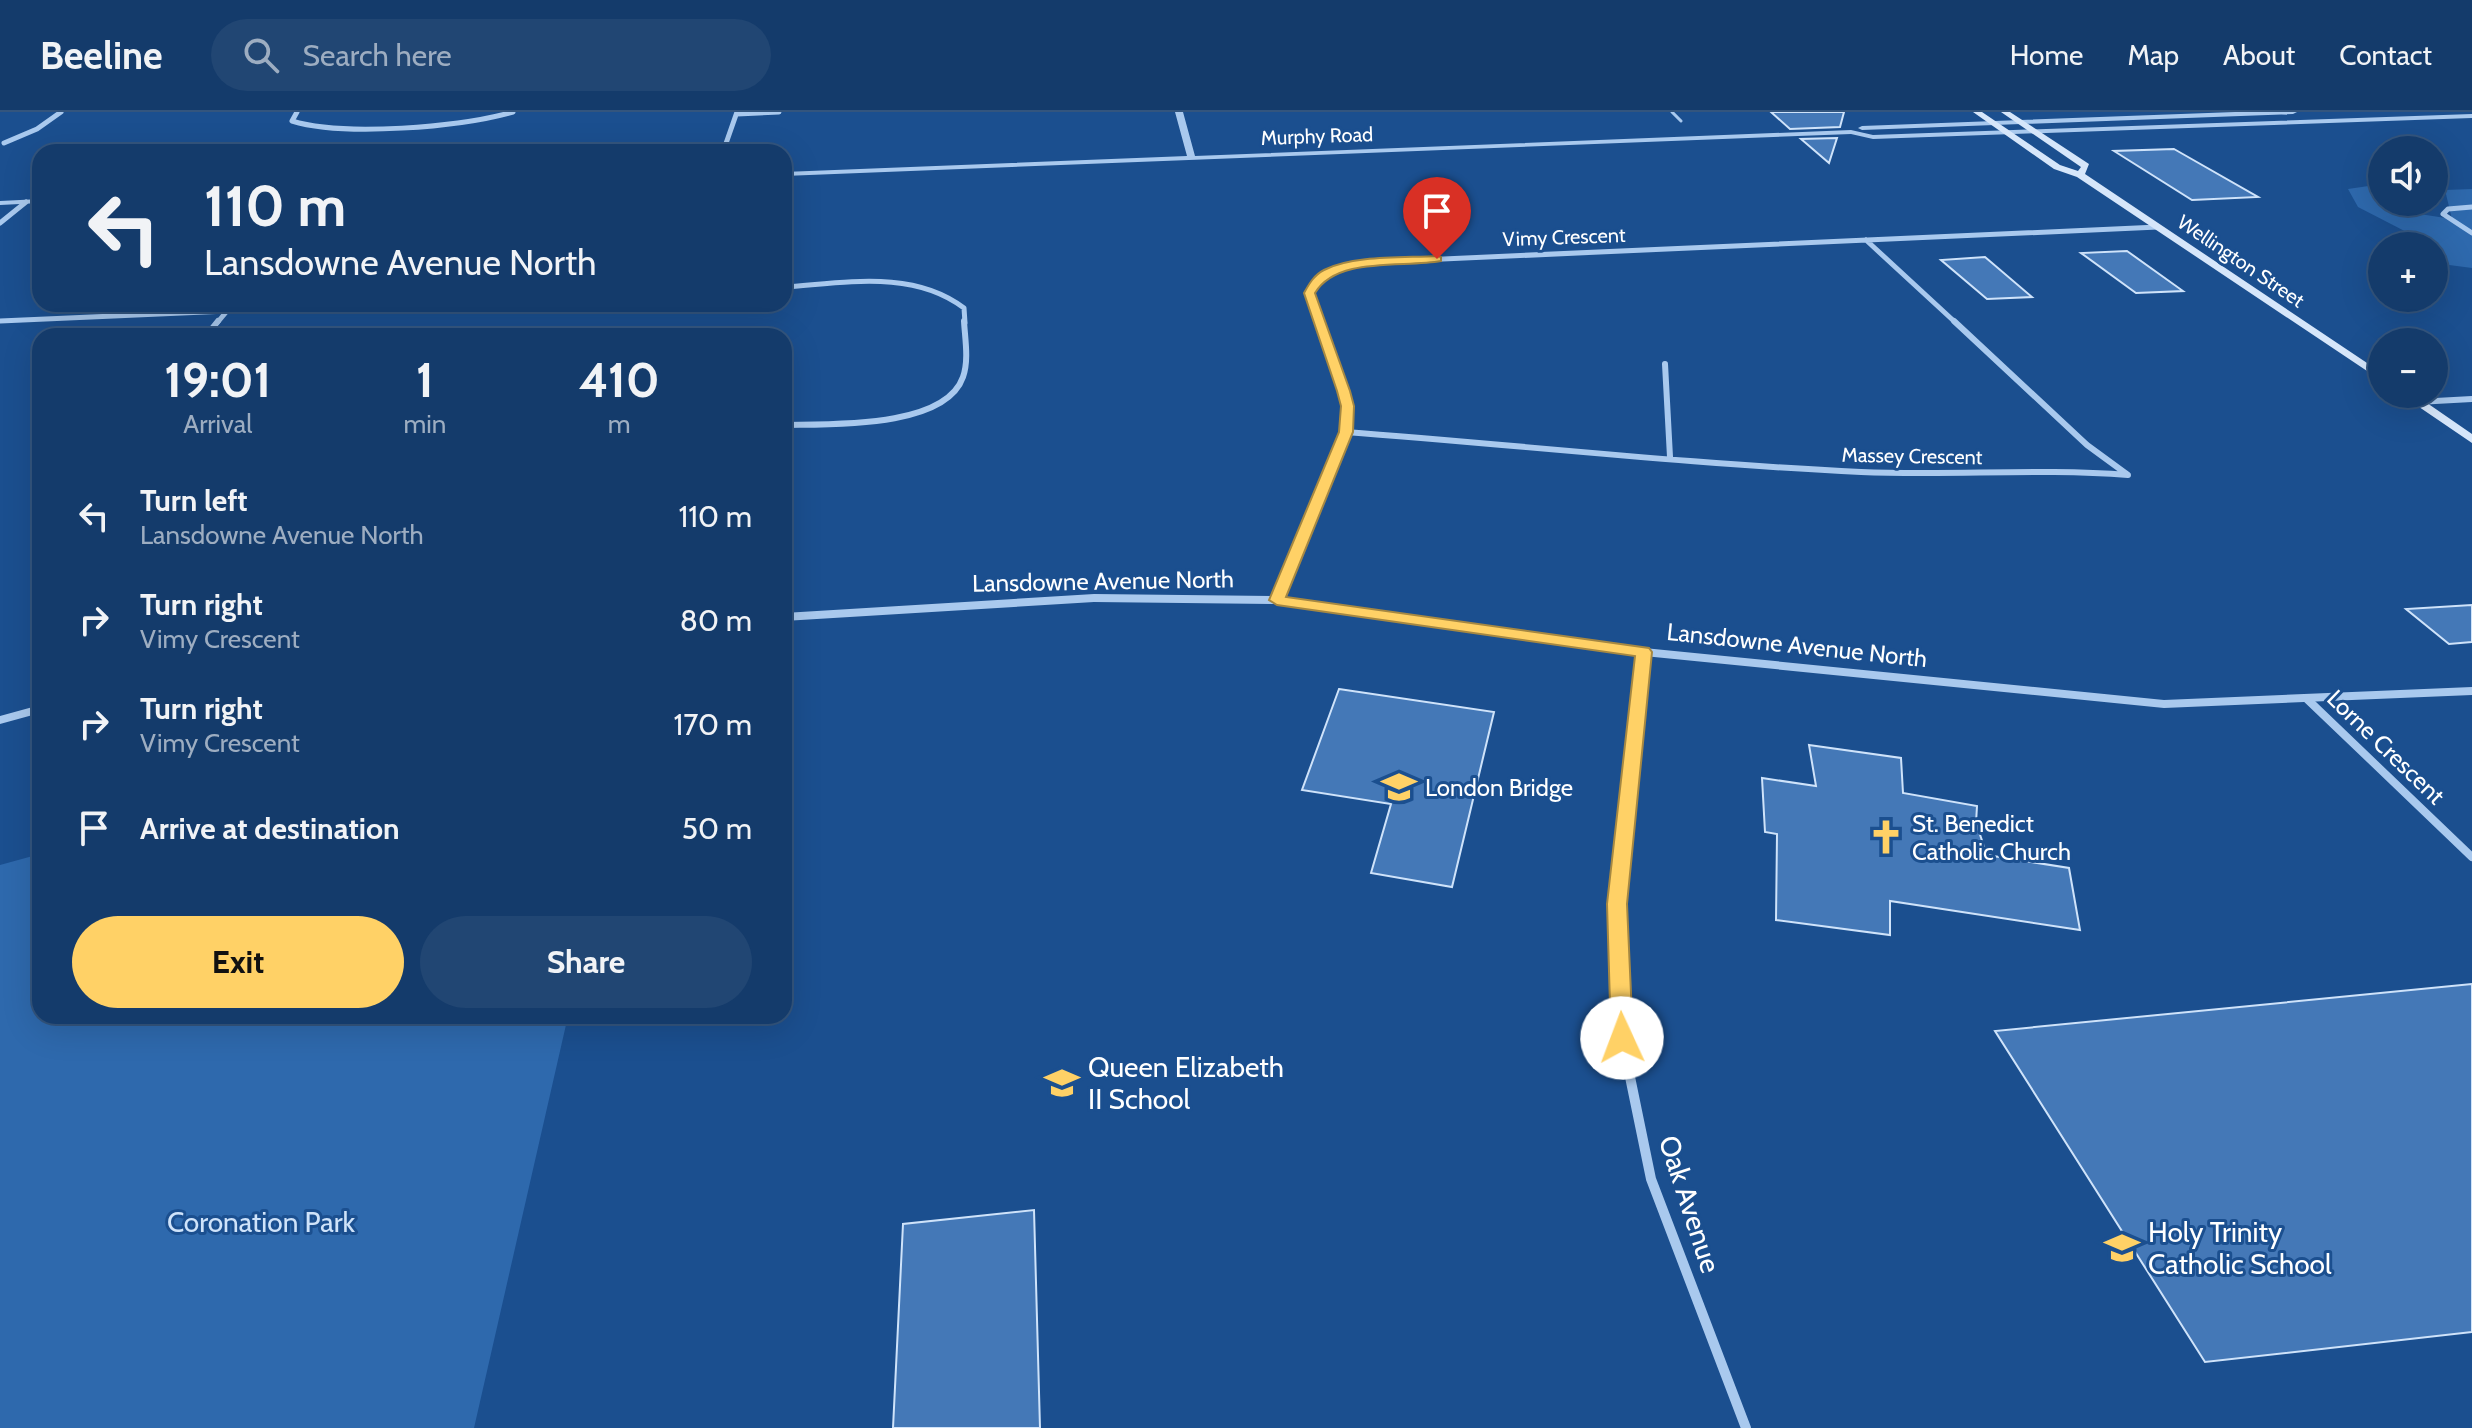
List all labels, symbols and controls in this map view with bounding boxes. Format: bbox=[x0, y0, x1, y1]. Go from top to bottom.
search box bbox=[211, 19, 771, 91]
text: Beeline bbox=[40, 32, 163, 79]
icon: search bbox=[239, 33, 283, 77]
text: Search here bbox=[303, 37, 452, 74]
text: Home bbox=[2010, 38, 2083, 72]
text: Map bbox=[2127, 38, 2179, 72]
text: About bbox=[2223, 38, 2295, 72]
text: Contact bbox=[2339, 38, 2432, 72]
street label: Murphy Road bbox=[1260, 122, 1374, 150]
map controls bbox=[2368, 136, 2448, 408]
button: sound bbox=[2368, 136, 2448, 216]
text: 110 m bbox=[204, 172, 346, 240]
icon: left bbox=[72, 176, 176, 280]
pin bbox=[1403, 177, 1471, 259]
icon: arrive bbox=[1415, 189, 1459, 233]
street label: Wellington Street bbox=[2173, 210, 2309, 312]
street label: Vimy Crescent bbox=[1502, 223, 1626, 251]
button: + bbox=[2368, 232, 2448, 312]
text: Lansdowne Avenue North bbox=[204, 240, 597, 284]
button: − bbox=[2368, 328, 2448, 408]
text: 19:01 bbox=[164, 351, 271, 409]
text: 1 bbox=[416, 351, 434, 409]
text: 410 bbox=[579, 351, 660, 409]
text: Arrival bbox=[183, 408, 252, 440]
text: min bbox=[404, 408, 446, 440]
text: m bbox=[608, 408, 631, 440]
street label: Massey Crescent bbox=[1841, 443, 1983, 469]
text: Turn left bbox=[140, 482, 248, 519]
icon: left bbox=[72, 494, 116, 538]
text: 110 m bbox=[678, 498, 752, 535]
text: Lansdowne Avenue North bbox=[140, 519, 424, 551]
street label: Lansdowne Avenue North bbox=[972, 564, 1234, 598]
text: Turn right bbox=[140, 586, 263, 623]
icon: right bbox=[72, 598, 116, 642]
text: 80 m bbox=[680, 602, 752, 639]
street label: Lansdowne Avenue North bbox=[1665, 617, 1929, 673]
text: Vimy Crescent bbox=[140, 623, 300, 655]
street label: Lorne Crescent bbox=[2321, 684, 2451, 810]
text: Turn right bbox=[140, 690, 263, 727]
icon: right bbox=[72, 702, 116, 746]
text: 170 m bbox=[673, 706, 752, 743]
text: Vimy Crescent bbox=[140, 727, 300, 759]
school or university icon: London Bridge bbox=[1380, 768, 1418, 806]
place label: London Bridge bbox=[1425, 773, 1573, 802]
icon: arrive bbox=[72, 806, 116, 850]
place label: St. Benedict Catholic Church bbox=[1912, 809, 2071, 866]
text: Arrive at destination bbox=[140, 810, 400, 847]
text: 50 m bbox=[682, 810, 752, 847]
church icon: St. Benedict Catholic Church bbox=[1867, 818, 1905, 856]
button: Exit bbox=[72, 916, 404, 1008]
button: Share bbox=[420, 916, 752, 1008]
position arrow bbox=[1580, 996, 1664, 1080]
place label: Queen Elizabeth II School bbox=[1088, 1050, 1284, 1116]
school or university icon: Queen Elizabeth II School bbox=[1043, 1064, 1081, 1102]
street label: Oak Avenue bbox=[1652, 1131, 1728, 1277]
park label: Coronation Park bbox=[167, 1205, 356, 1239]
place label: Holy Trinity Catholic School bbox=[2148, 1215, 2332, 1281]
school or university icon: Holy Trinity Catholic School bbox=[2103, 1229, 2141, 1267]

